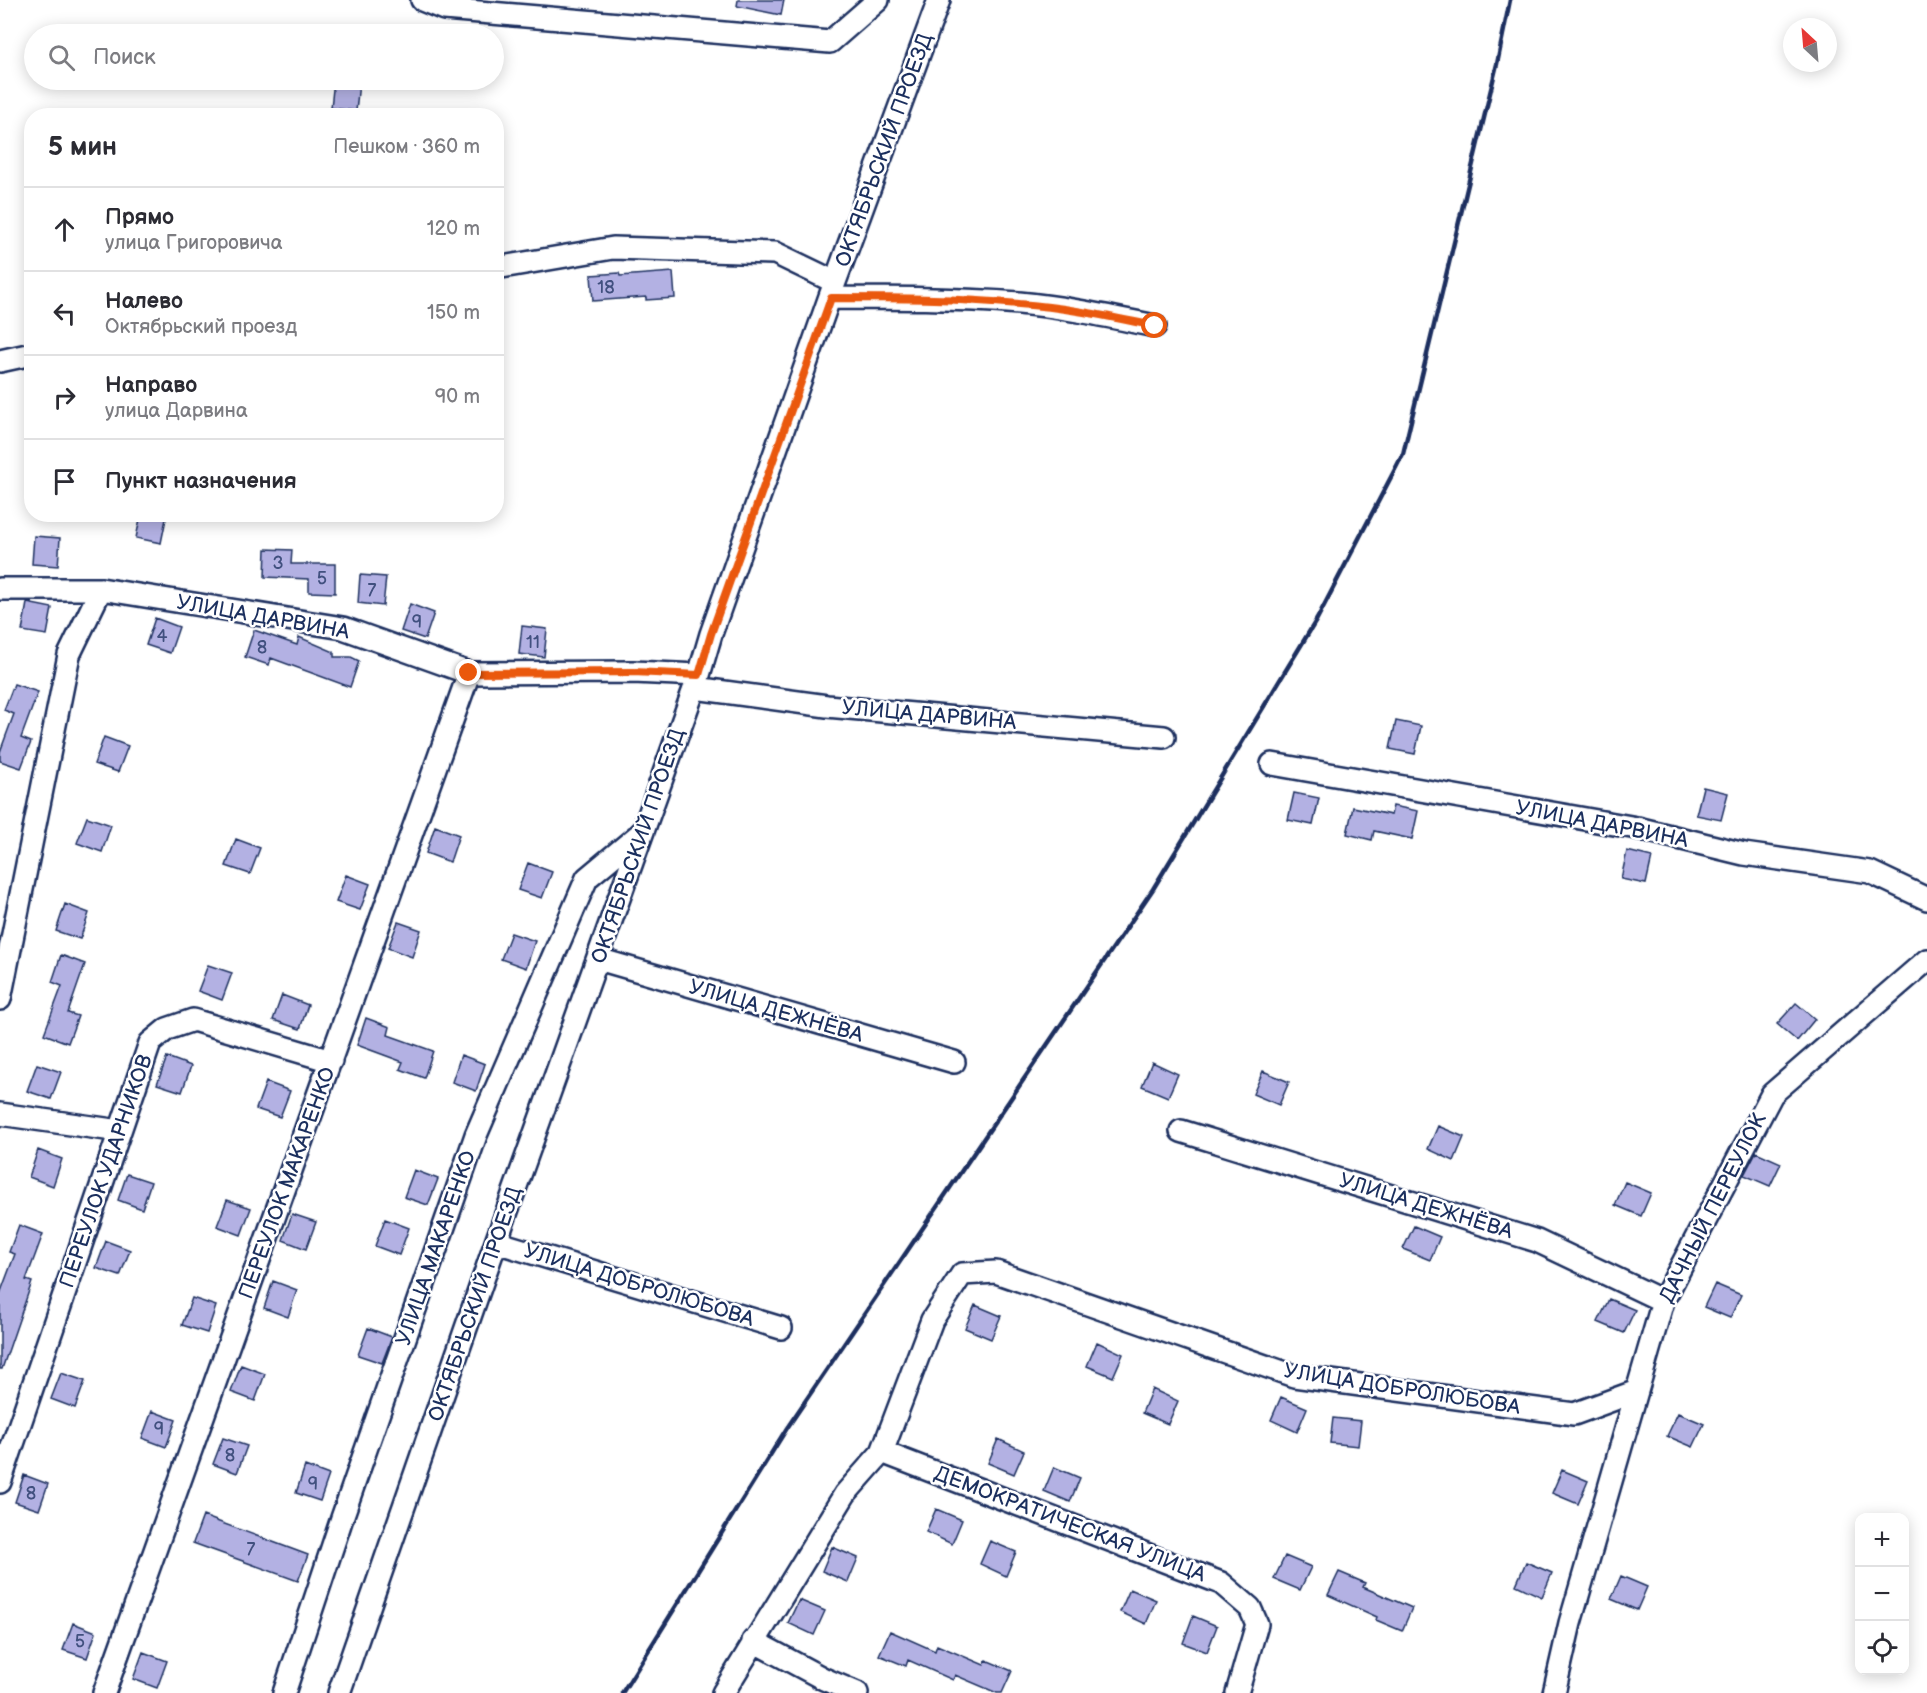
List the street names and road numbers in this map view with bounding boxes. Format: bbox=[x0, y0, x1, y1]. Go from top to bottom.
street label: ОКТЯБРЬСКИЙ ПРОЕЗД bbox=[830, 30, 938, 270]
street label: УЛИЦА ДАРВИНА bbox=[175, 589, 352, 645]
street label: УЛИЦА ДАРВИНА bbox=[841, 695, 1018, 735]
street label: ОКТЯБРЬСКИЙ ПРОЕЗД bbox=[586, 725, 690, 967]
street label: УЛИЦА ДАРВИНА bbox=[1514, 795, 1691, 853]
street label: УЛИЦА ДЕЖНЁВА bbox=[686, 974, 866, 1048]
street label: ПЕРЕУЛОК УДАРНИКОВ bbox=[54, 1051, 158, 1291]
street label: ПЕРЕУЛОК МАКАРЕНКО bbox=[233, 1064, 341, 1302]
street label: ДАЧНЫЙ ПЕРЕУЛОК bbox=[1654, 1109, 1772, 1307]
street label: УЛИЦА МАКАРЕНКО bbox=[391, 1147, 481, 1349]
street label: УЛИЦА ДЕЖНЁВА bbox=[1336, 1168, 1516, 1244]
street label: ОКТЯБРЬСКИЙ ПРОЕЗД bbox=[423, 1183, 527, 1425]
street label: УЛИЦА ДОБРОЛЮБОВА bbox=[521, 1238, 757, 1332]
street label: УЛИЦА ДОБРОЛЮБОВА bbox=[1282, 1358, 1522, 1420]
street label: ДЕМОКРАТИЧЕСКАЯ УЛИЦА bbox=[931, 1461, 1209, 1587]

